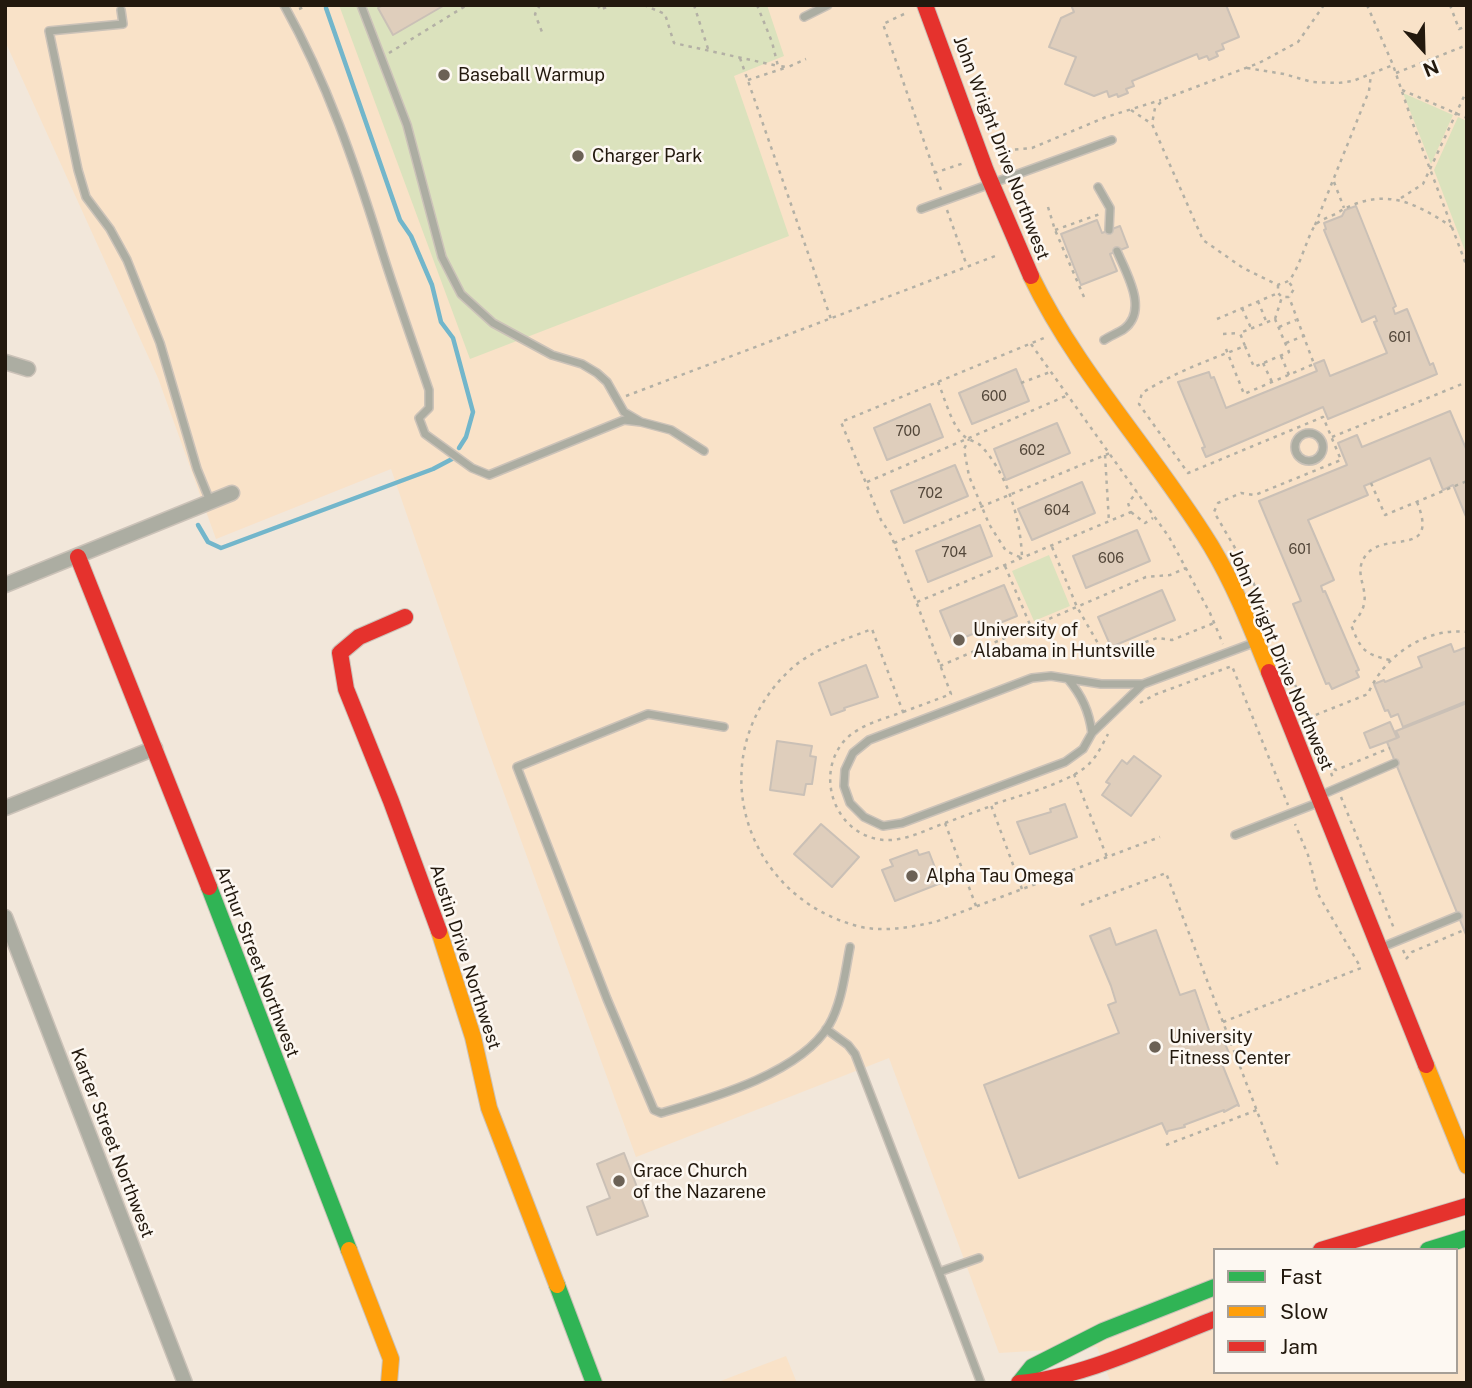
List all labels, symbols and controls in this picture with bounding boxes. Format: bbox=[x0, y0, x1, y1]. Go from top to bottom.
north arrow bbox=[1388, 14, 1458, 84]
street label: John Wright Drive Northwest bbox=[948, 33, 1054, 263]
text: N bbox=[1420, 55, 1442, 81]
place label: Baseball Warmup bbox=[458, 64, 605, 86]
marker: Baseball Warmup bbox=[436, 67, 452, 83]
place label: Charger Park bbox=[592, 145, 702, 167]
marker: Charger Park bbox=[570, 148, 586, 164]
house number: 601 bbox=[1389, 330, 1411, 346]
house number: 600 bbox=[981, 389, 1007, 405]
house number: 700 bbox=[895, 424, 921, 440]
house number: 602 bbox=[1019, 443, 1045, 459]
house number: 702 bbox=[917, 486, 943, 502]
house number: 604 bbox=[1044, 503, 1070, 519]
house number: 601 bbox=[1289, 542, 1311, 558]
house number: 704 bbox=[941, 545, 967, 561]
street label: John Wright Drive Northwest bbox=[1225, 546, 1337, 774]
house number: 606 bbox=[1098, 551, 1124, 567]
place label: University of Alabama in Huntsville bbox=[973, 619, 1155, 662]
marker: University of Alabama in Huntsville bbox=[951, 632, 967, 648]
street label: Austin Drive Northwest bbox=[425, 862, 505, 1052]
street label: Arthur Street Northwest bbox=[210, 863, 304, 1061]
place label: Alpha Tau Omega bbox=[926, 865, 1074, 887]
marker: Alpha Tau Omega bbox=[904, 868, 920, 884]
place label: University Fitness Center bbox=[1169, 1026, 1291, 1068]
marker: University Fitness Center bbox=[1147, 1039, 1163, 1055]
street label: Karter Street Northwest bbox=[66, 1045, 158, 1241]
place label: Grace Church of the Nazarene bbox=[633, 1160, 766, 1202]
marker: Grace Church of the Nazarene bbox=[611, 1173, 627, 1189]
legend bbox=[1213, 1248, 1458, 1374]
text: Fast bbox=[1280, 1264, 1322, 1289]
text: Slow bbox=[1280, 1299, 1328, 1324]
text: Jam bbox=[1280, 1334, 1318, 1359]

